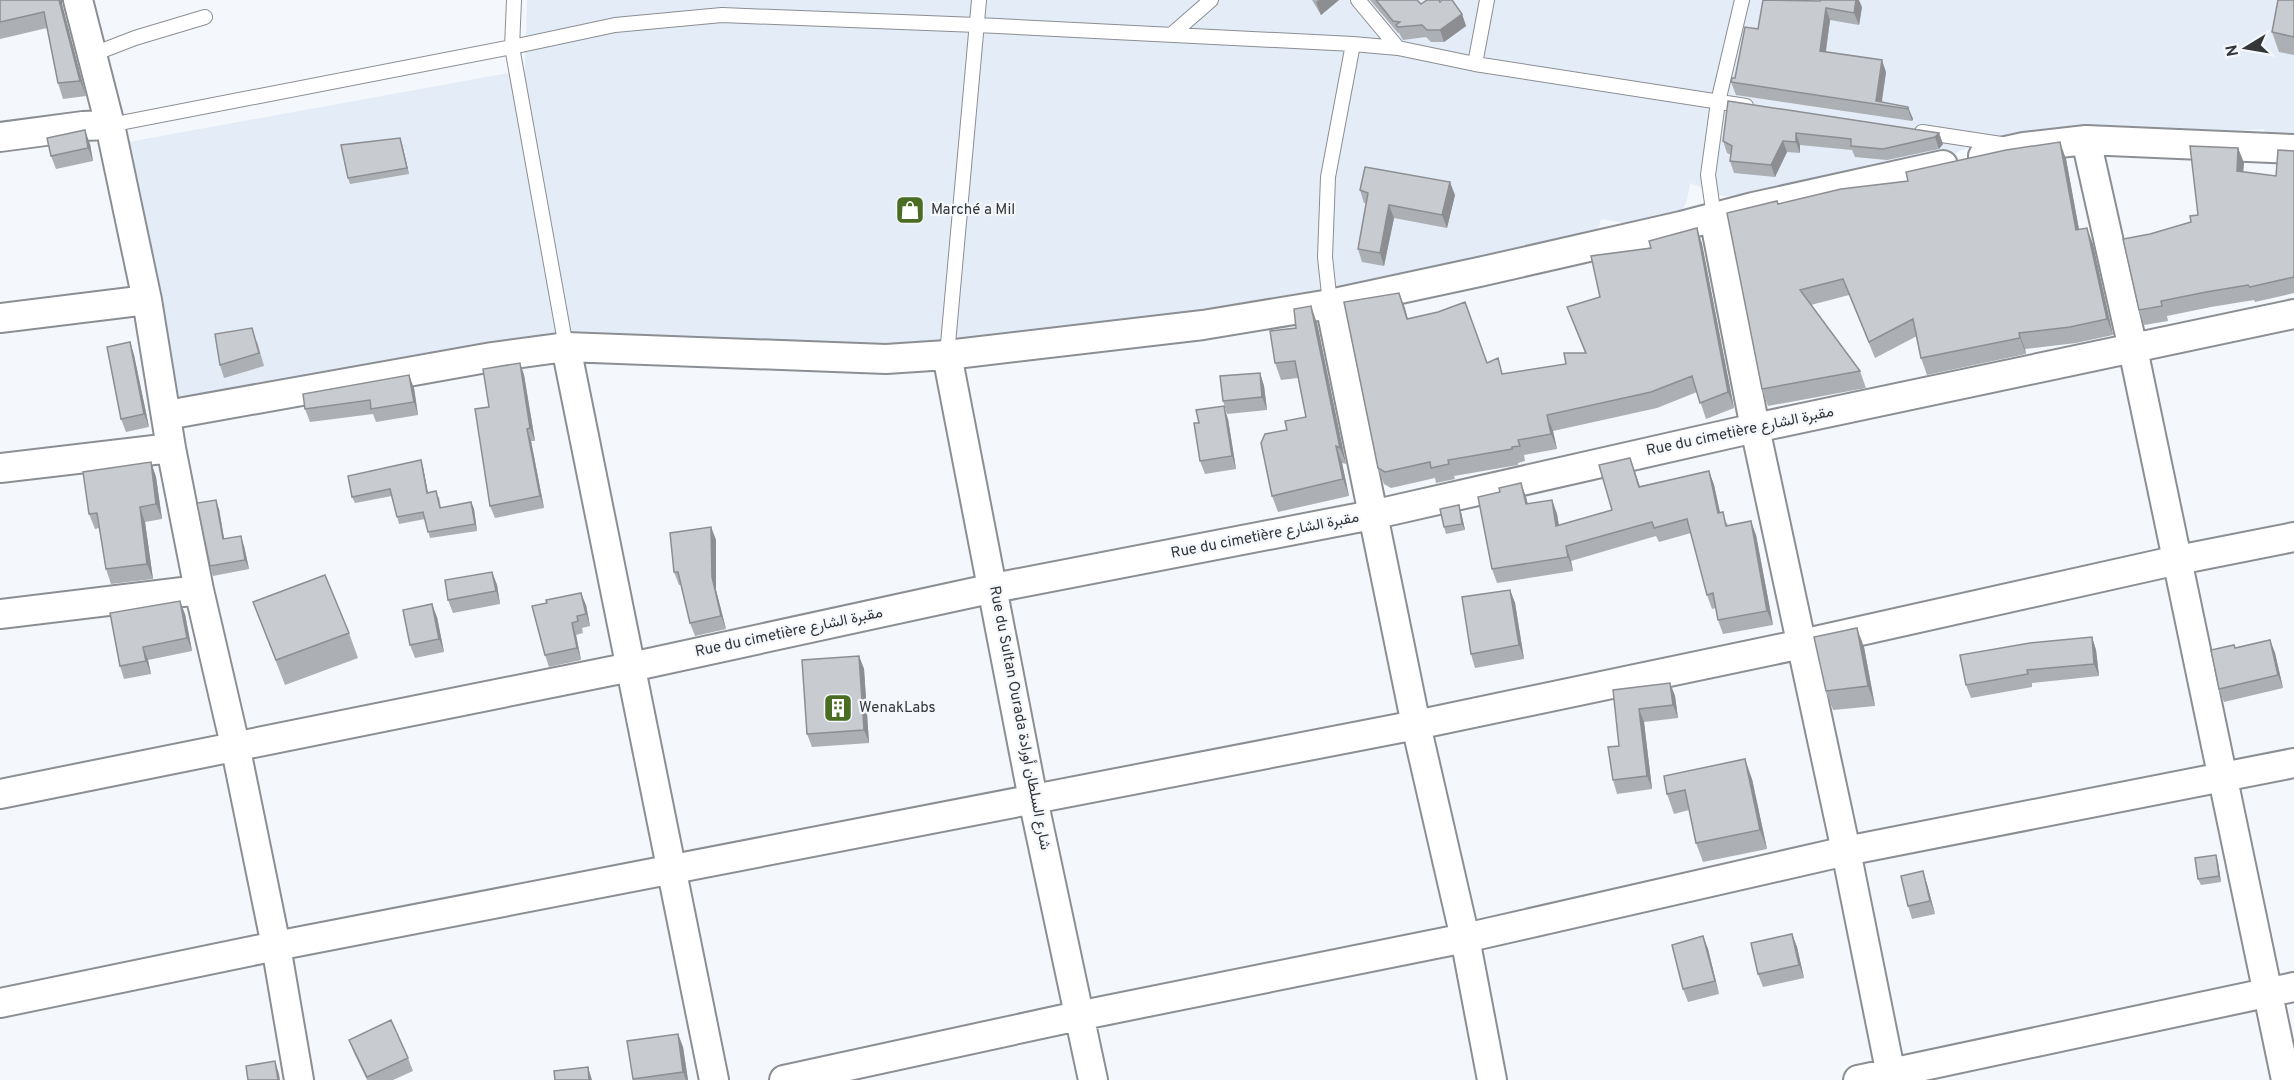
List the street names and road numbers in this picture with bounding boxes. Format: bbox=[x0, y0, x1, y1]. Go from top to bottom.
street label: Rue du cimetière مقبرة الشارع bbox=[1645, 403, 1835, 461]
street label: Rue du cimetière مقبرة الشارع bbox=[1169, 508, 1361, 564]
street label: Rue du Sultan Ourada شارع السلطان أورادة bbox=[984, 584, 1054, 852]
street label: Rue du cimetière مقبرة الشارع bbox=[694, 604, 884, 662]

